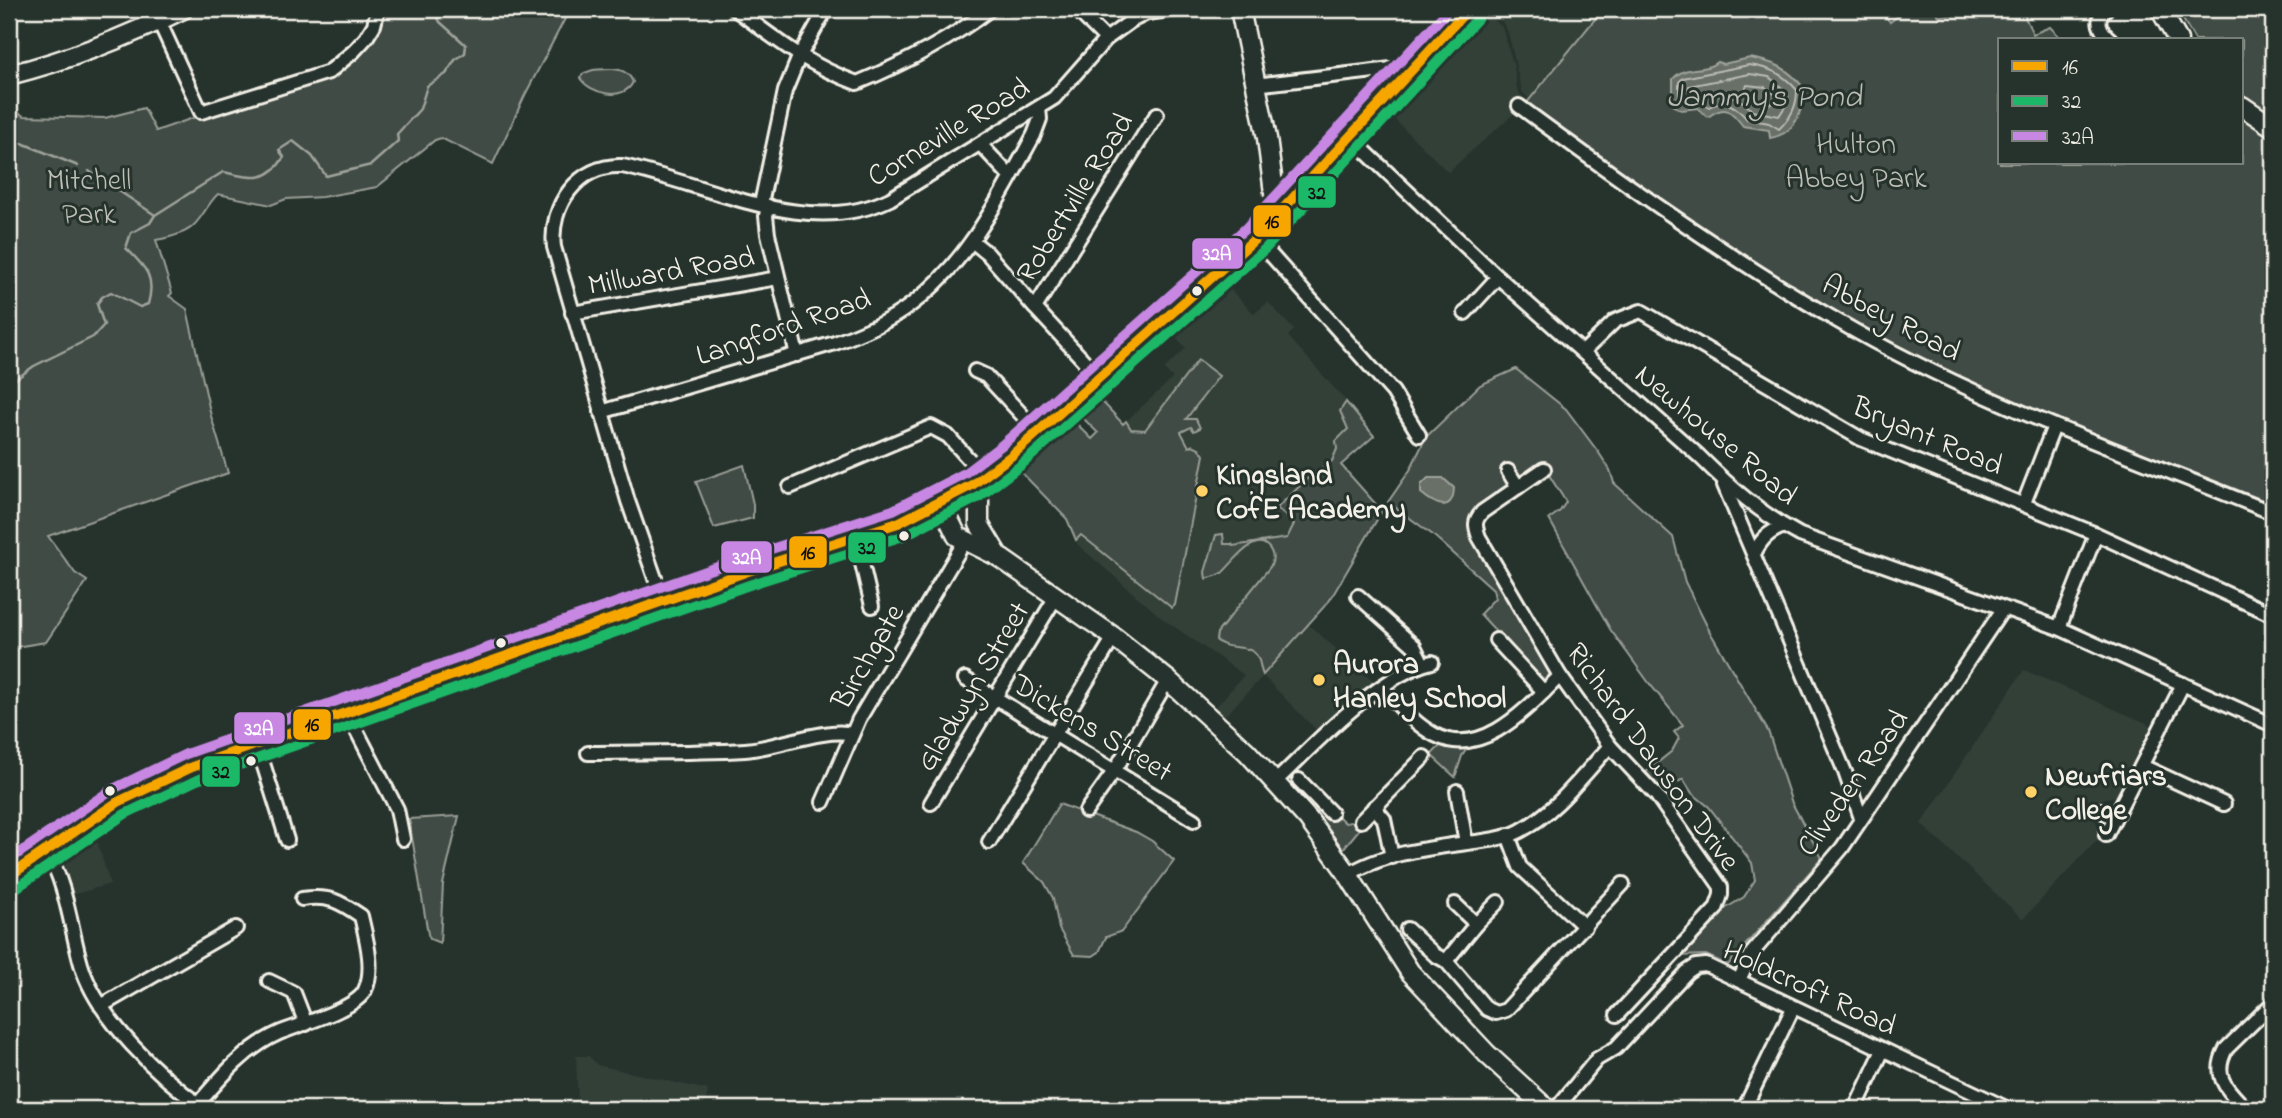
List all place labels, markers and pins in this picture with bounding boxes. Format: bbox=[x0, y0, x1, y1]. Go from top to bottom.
unlabelled marker bbox=[1190, 284, 1204, 298]
place label: Kingsland CofE Academy bbox=[1216, 455, 1406, 533]
marker: Kingsland CofE Academy bbox=[1194, 483, 1210, 499]
unlabelled marker bbox=[897, 529, 911, 543]
unlabelled marker bbox=[494, 636, 508, 650]
place label: Aurora Hanley School bbox=[1333, 644, 1506, 722]
marker: Aurora Hanley School bbox=[1311, 672, 1327, 688]
unlabelled marker bbox=[244, 754, 258, 768]
place label: Newfriars College bbox=[2045, 756, 2167, 835]
unlabelled marker bbox=[103, 784, 117, 798]
marker: Newfriars College bbox=[2023, 784, 2039, 800]

